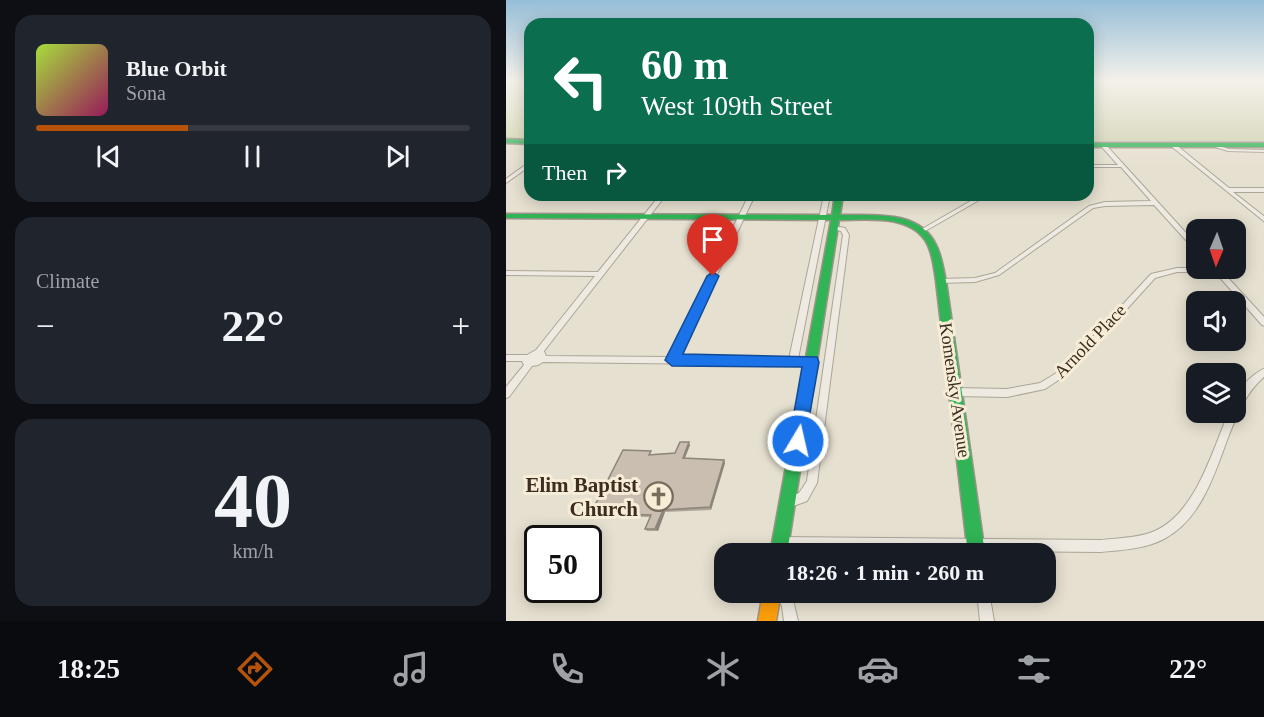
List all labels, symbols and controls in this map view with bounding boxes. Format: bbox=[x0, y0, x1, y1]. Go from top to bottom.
icon: left bbox=[542, 42, 620, 120]
text: 60 m bbox=[641, 42, 729, 88]
text: Blue Orbit bbox=[126, 56, 227, 81]
text: Sona bbox=[126, 82, 166, 104]
text: West 109th Street bbox=[641, 91, 832, 121]
icon: previous bbox=[92, 140, 125, 173]
icon: pause bbox=[236, 140, 269, 173]
icon: next bbox=[381, 140, 414, 173]
icon: right bbox=[599, 156, 632, 189]
text: Then bbox=[542, 160, 587, 185]
pin bbox=[687, 214, 738, 276]
north arrow bbox=[1186, 219, 1246, 279]
map controls bbox=[1186, 219, 1246, 423]
icon: arrive bbox=[696, 223, 729, 256]
text: Climate bbox=[36, 270, 99, 292]
button: sound bbox=[1186, 291, 1246, 351]
street label: Arnold Place bbox=[1050, 300, 1130, 382]
text: 22° bbox=[222, 301, 285, 351]
text: − bbox=[36, 308, 55, 344]
text: + bbox=[451, 308, 470, 344]
street label: Komensky Avenue bbox=[936, 321, 974, 459]
button: layers bbox=[1186, 363, 1246, 423]
position arrow bbox=[766, 409, 830, 473]
text: 40 bbox=[214, 457, 292, 544]
place label: Elim Baptist Church bbox=[525, 473, 638, 521]
church icon: Elim Baptist Church bbox=[643, 481, 675, 513]
speed limit sign: 50 bbox=[524, 525, 602, 603]
text: km/h bbox=[232, 540, 274, 562]
text: 18:26 · 1 min · 260 m bbox=[786, 560, 984, 585]
icon: directions bbox=[234, 648, 276, 690]
icon: music bbox=[390, 648, 432, 690]
icon: phone bbox=[546, 648, 588, 690]
icon: climate bbox=[702, 648, 744, 690]
icon: car bbox=[857, 648, 899, 690]
icon: filters bbox=[1013, 648, 1055, 690]
text: 18:25 bbox=[57, 654, 120, 684]
text: 22° bbox=[1169, 654, 1207, 684]

